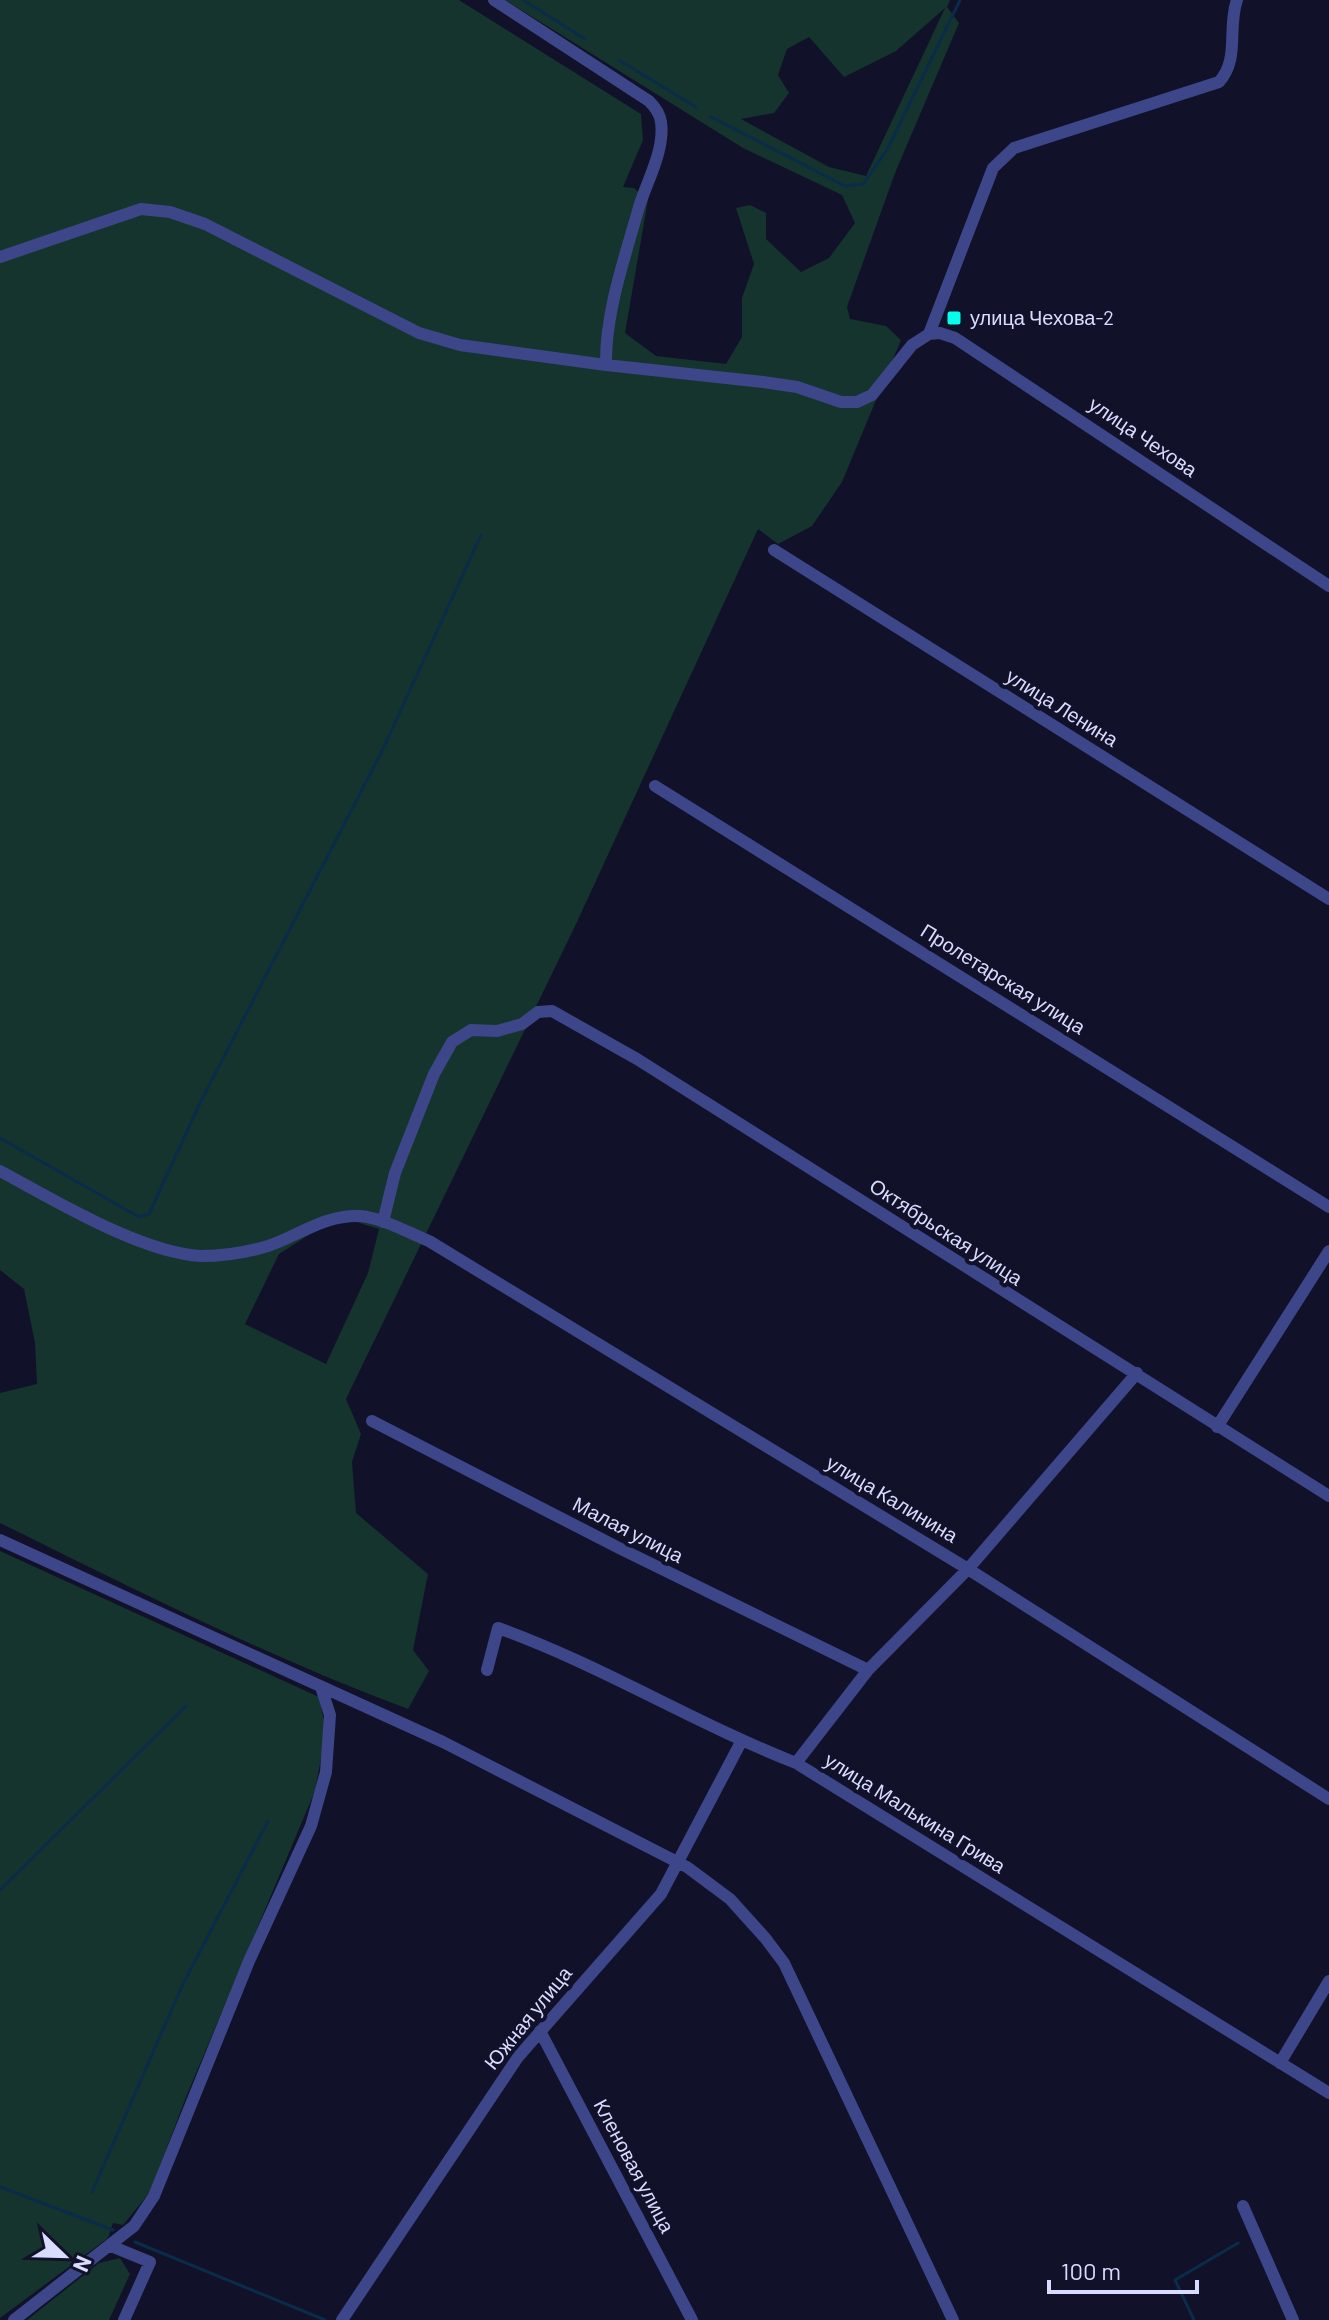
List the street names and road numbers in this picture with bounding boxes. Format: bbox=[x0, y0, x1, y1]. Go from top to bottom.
street label: улица Чехова bbox=[1085, 391, 1203, 482]
street label: улица Ленина bbox=[1002, 663, 1124, 752]
street label: Пролетарская улица bbox=[917, 918, 1091, 1039]
street label: Октябрьская улица bbox=[866, 1173, 1028, 1290]
street label: улица Калинина bbox=[822, 1449, 963, 1547]
street label: Малая улица bbox=[569, 1491, 688, 1568]
street label: улица Малькина Грива bbox=[821, 1747, 1011, 1878]
street label: Южная улица bbox=[478, 1960, 577, 2074]
street label: Кленовая улица bbox=[590, 2095, 681, 2237]

